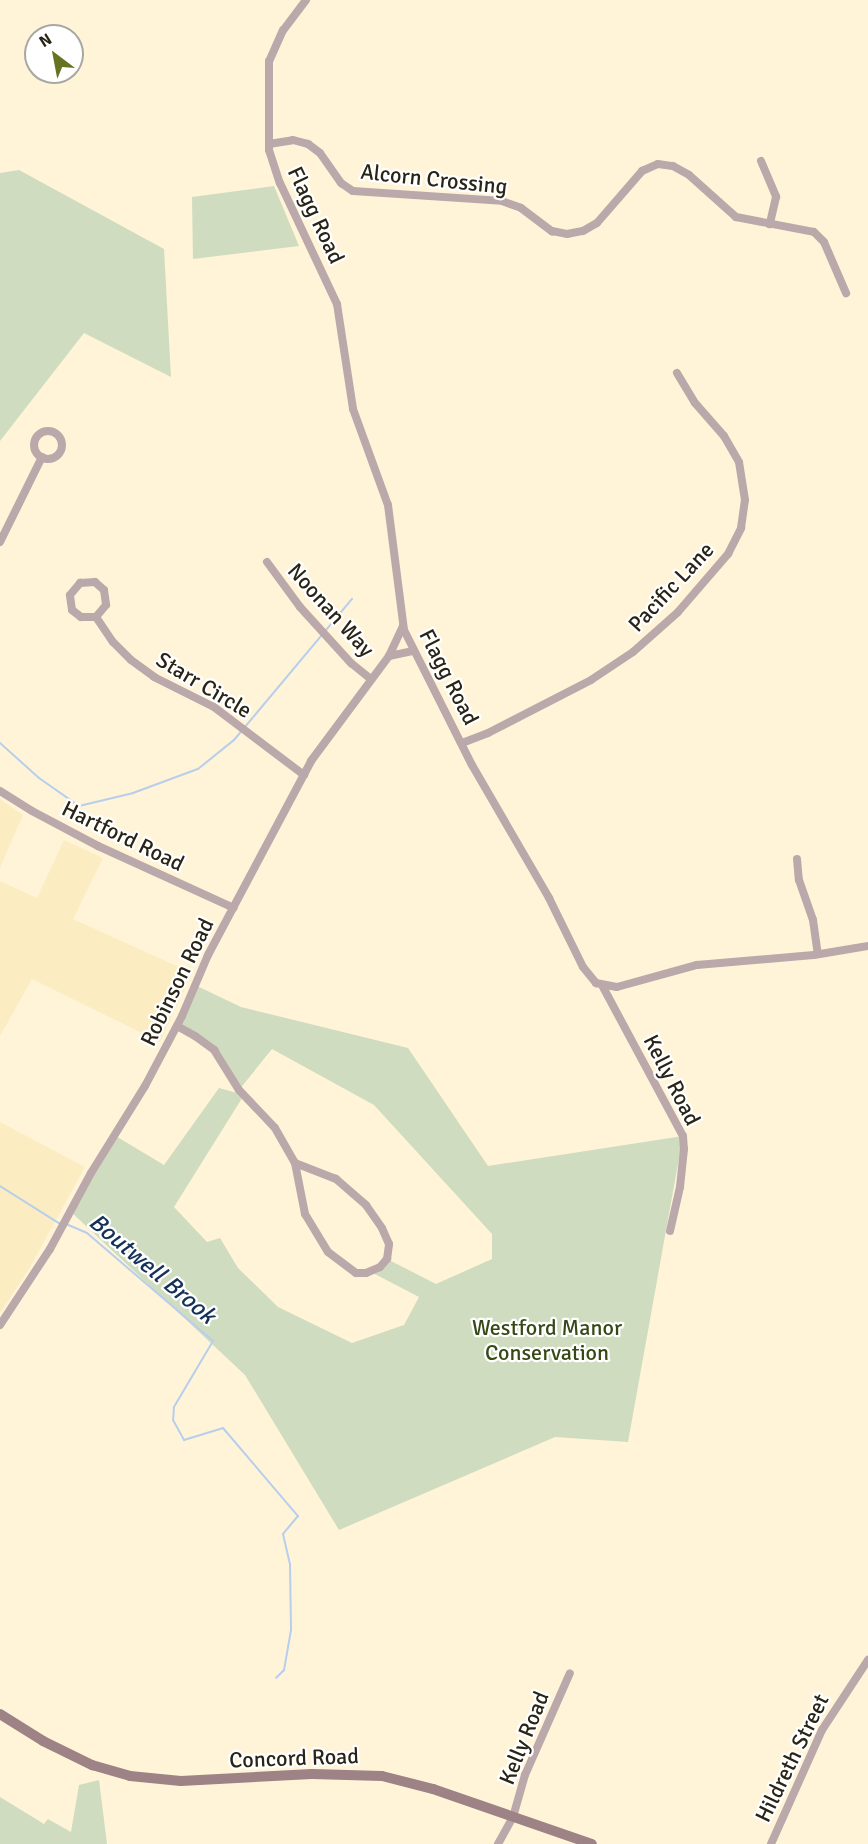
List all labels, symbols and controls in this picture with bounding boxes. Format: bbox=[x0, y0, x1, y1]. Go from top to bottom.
north arrow bbox=[24, 24, 84, 84]
text: N bbox=[35, 29, 56, 52]
street label: Alcorn Crossing bbox=[359, 158, 509, 200]
street label: Flagg Road bbox=[282, 162, 350, 268]
street label: Pacific Lane bbox=[623, 537, 719, 637]
street label: Noonan Way bbox=[282, 558, 380, 662]
street label: Flagg Road bbox=[414, 625, 484, 729]
street label: Starr Circle bbox=[151, 646, 257, 724]
street label: Hartford Road bbox=[58, 795, 188, 877]
street label: Robinson Road bbox=[135, 914, 219, 1050]
street label: Kelly Road bbox=[638, 1030, 706, 1130]
water label: Boutwell Brook bbox=[83, 1208, 221, 1330]
park label: Westford Manor Conservation bbox=[472, 1314, 622, 1366]
street label: Kelly Road bbox=[493, 1687, 555, 1789]
street label: Hildreth Street bbox=[750, 1690, 834, 1826]
street label: Concord Road bbox=[229, 1743, 359, 1773]

